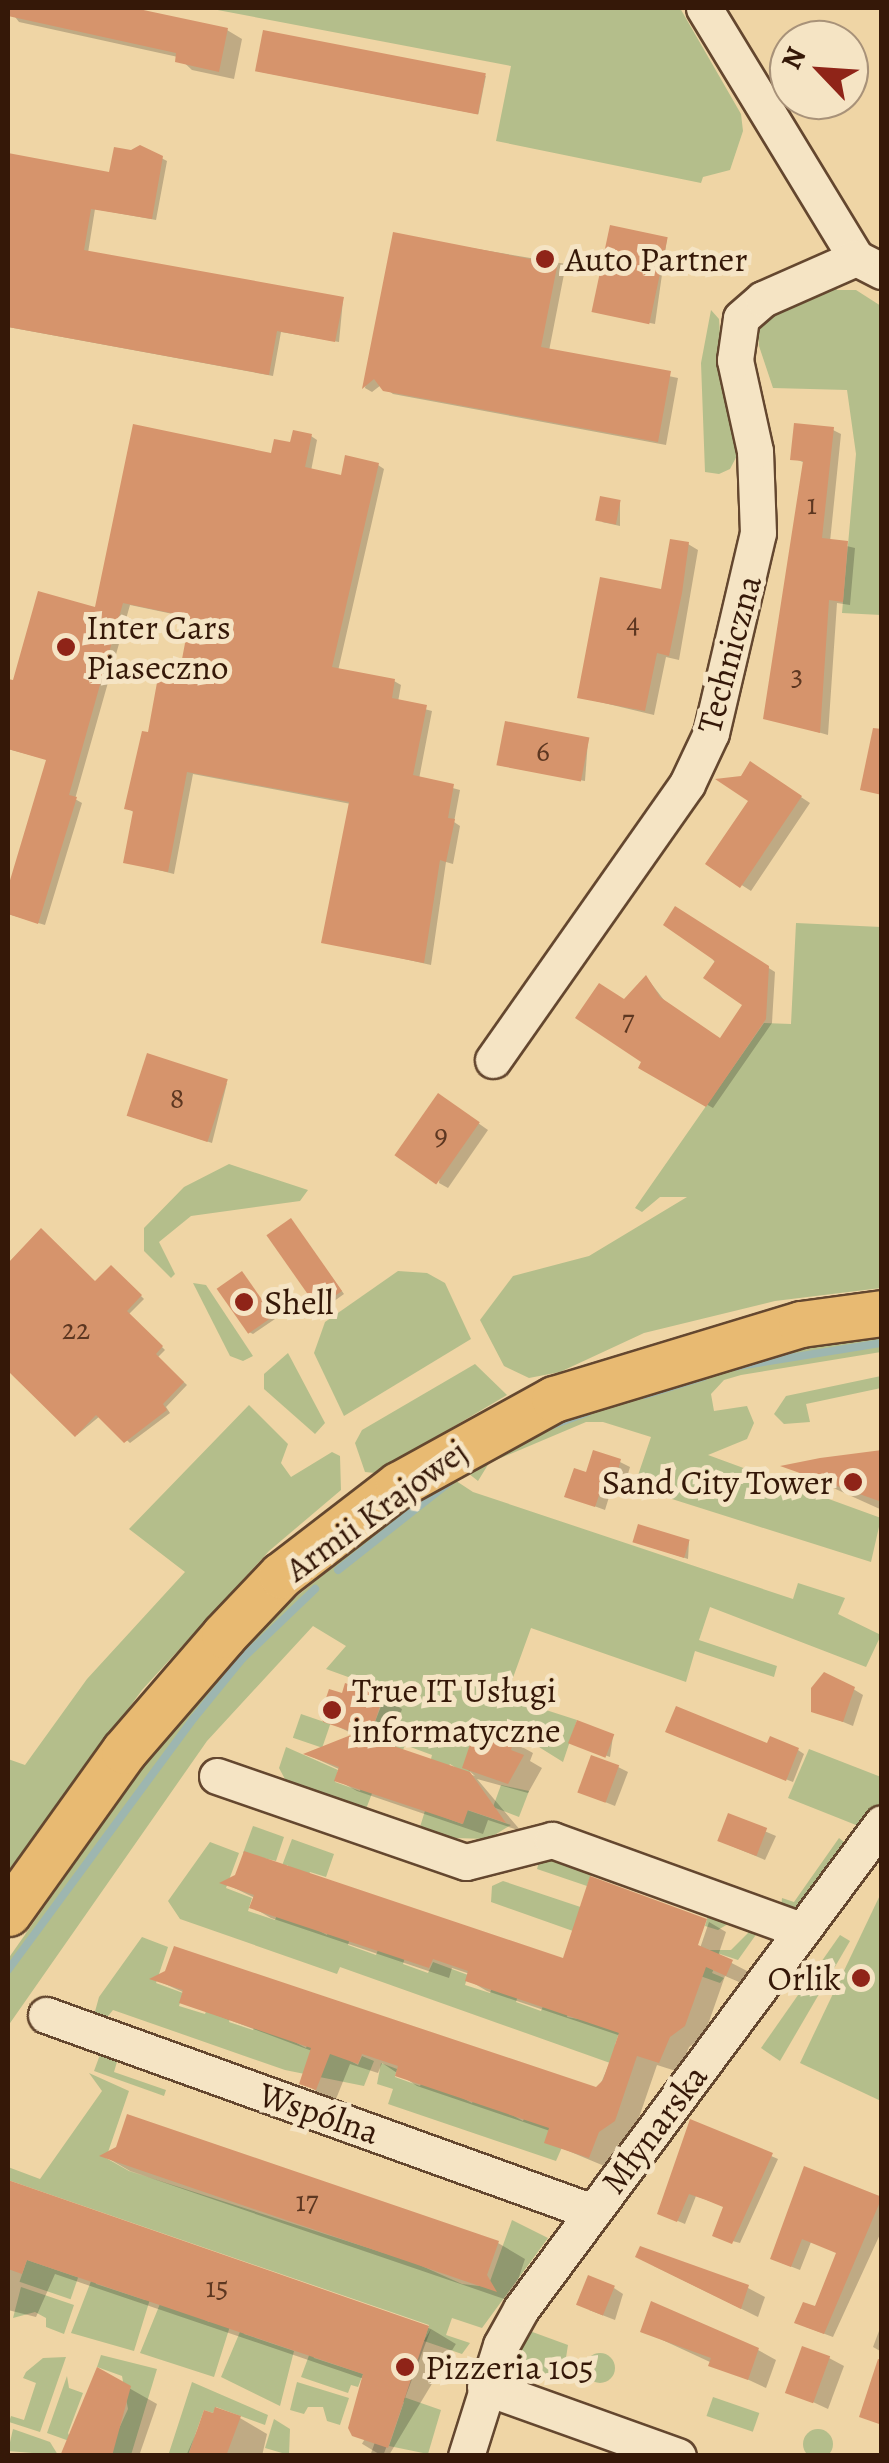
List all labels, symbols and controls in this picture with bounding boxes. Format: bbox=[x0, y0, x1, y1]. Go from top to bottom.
north arrow bbox=[769, 20, 869, 120]
text: N bbox=[772, 41, 815, 75]
place label: Auto Partner bbox=[565, 238, 748, 280]
marker: Auto Partner bbox=[534, 248, 556, 270]
house number: 1 bbox=[807, 486, 817, 522]
street label: Techniczna bbox=[688, 570, 770, 738]
house number: 4 bbox=[626, 605, 640, 641]
place label: Inter Cars Piaseczno bbox=[86, 606, 231, 688]
marker: Inter Cars Piaseczno bbox=[55, 636, 77, 658]
house number: 3 bbox=[791, 657, 803, 693]
house number: 6 bbox=[536, 733, 550, 769]
house number: 7 bbox=[622, 1002, 634, 1038]
house number: 8 bbox=[170, 1080, 184, 1116]
house number: 9 bbox=[434, 1117, 448, 1153]
place label: Shell bbox=[264, 1281, 334, 1323]
marker: Shell bbox=[233, 1291, 255, 1313]
house number: 22 bbox=[62, 1311, 90, 1347]
street label: Armii Krajowej bbox=[277, 1430, 475, 1590]
place label: Sand City Tower bbox=[602, 1461, 833, 1503]
marker: Sand City Tower bbox=[842, 1471, 864, 1493]
place label: True IT Usługi informatyczne bbox=[352, 1669, 561, 1751]
marker: True IT Usługi informatyczne bbox=[321, 1699, 343, 1721]
place label: Orlik bbox=[768, 1957, 841, 1999]
marker: Orlik bbox=[850, 1967, 872, 1989]
street label: Młynarska bbox=[592, 2056, 716, 2202]
street label: Wspólna bbox=[253, 2073, 385, 2153]
house number: 17 bbox=[296, 2183, 318, 2219]
house number: 15 bbox=[205, 2269, 229, 2305]
place label: Pizzeria 105 bbox=[425, 2346, 594, 2388]
marker: Pizzeria 105 bbox=[394, 2356, 416, 2378]

